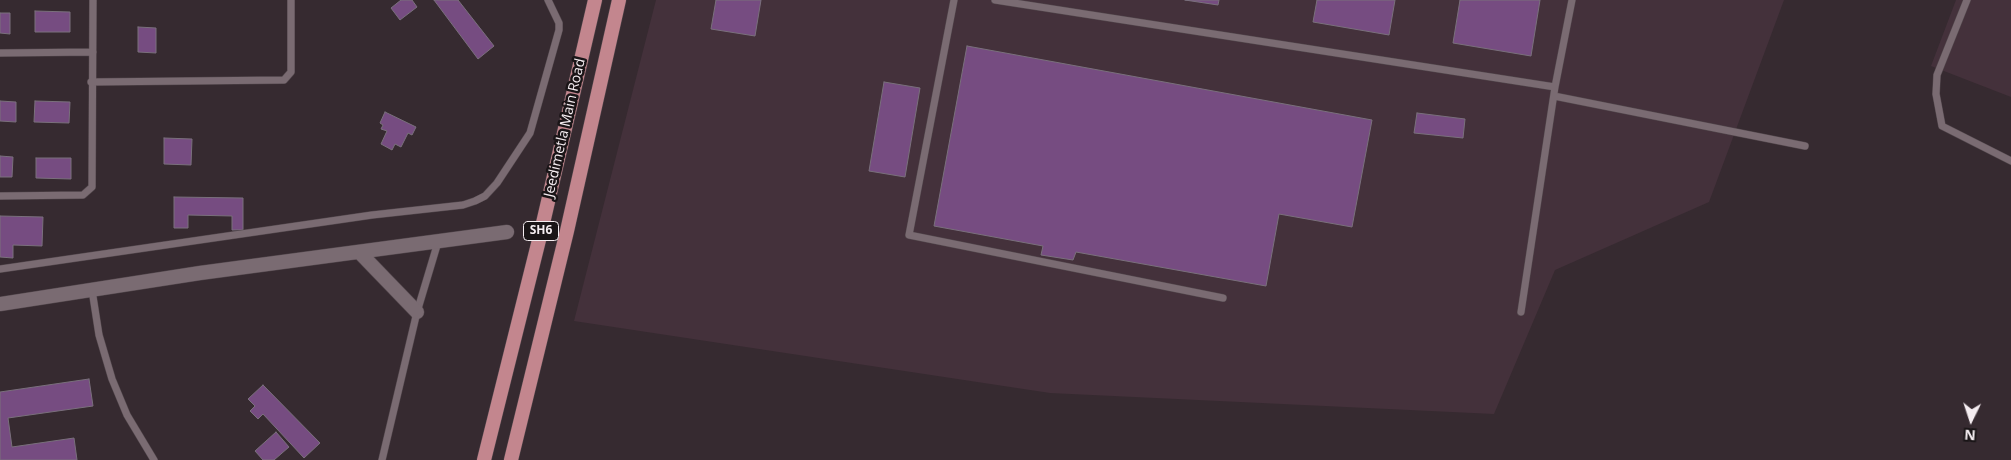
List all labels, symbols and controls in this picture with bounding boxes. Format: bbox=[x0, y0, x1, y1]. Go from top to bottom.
street label: Jeedimetla Main Road bbox=[541, 57, 589, 199]
road number: SH6 bbox=[524, 222, 558, 240]
north arrow bbox=[1946, 395, 1996, 445]
text: N bbox=[1964, 426, 1976, 445]

